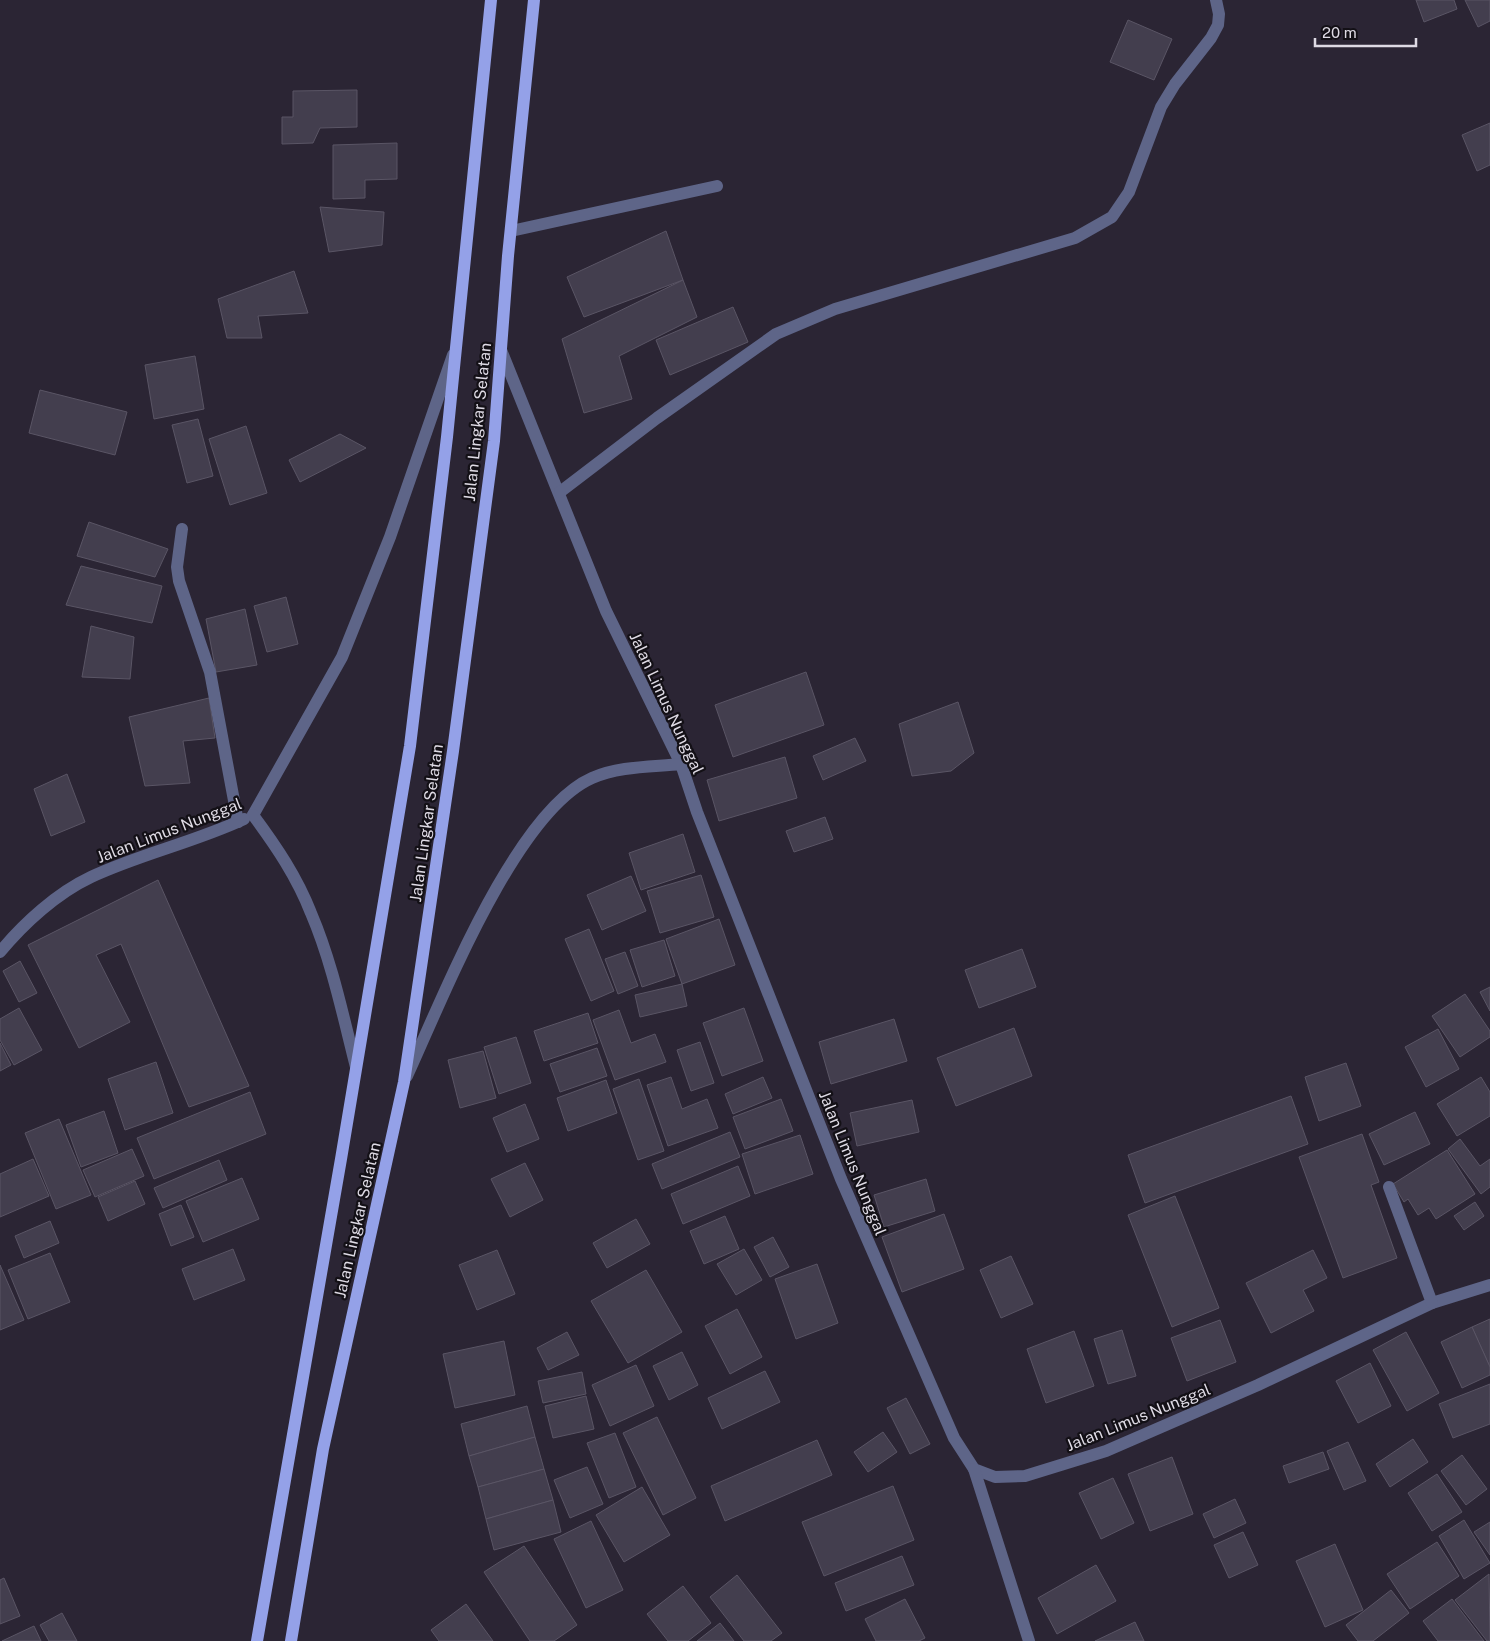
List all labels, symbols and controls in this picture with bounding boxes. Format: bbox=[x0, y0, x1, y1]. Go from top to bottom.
scale bar bbox=[1315, 15, 1416, 47]
text: 20 m bbox=[1322, 24, 1357, 41]
street label: Jalan Lingkar Selatan bbox=[460, 342, 495, 502]
street label: Jalan Limus Nunggal bbox=[625, 629, 708, 777]
street label: Jalan Lingkar Selatan bbox=[406, 743, 447, 903]
street label: Jalan Limus Nunggal bbox=[94, 794, 245, 867]
street label: Jalan Limus Nunggal bbox=[815, 1088, 890, 1238]
street label: Jalan Lingkar Selatan bbox=[330, 1140, 385, 1300]
street label: Jalan Limus Nunggal bbox=[1063, 1380, 1213, 1455]

